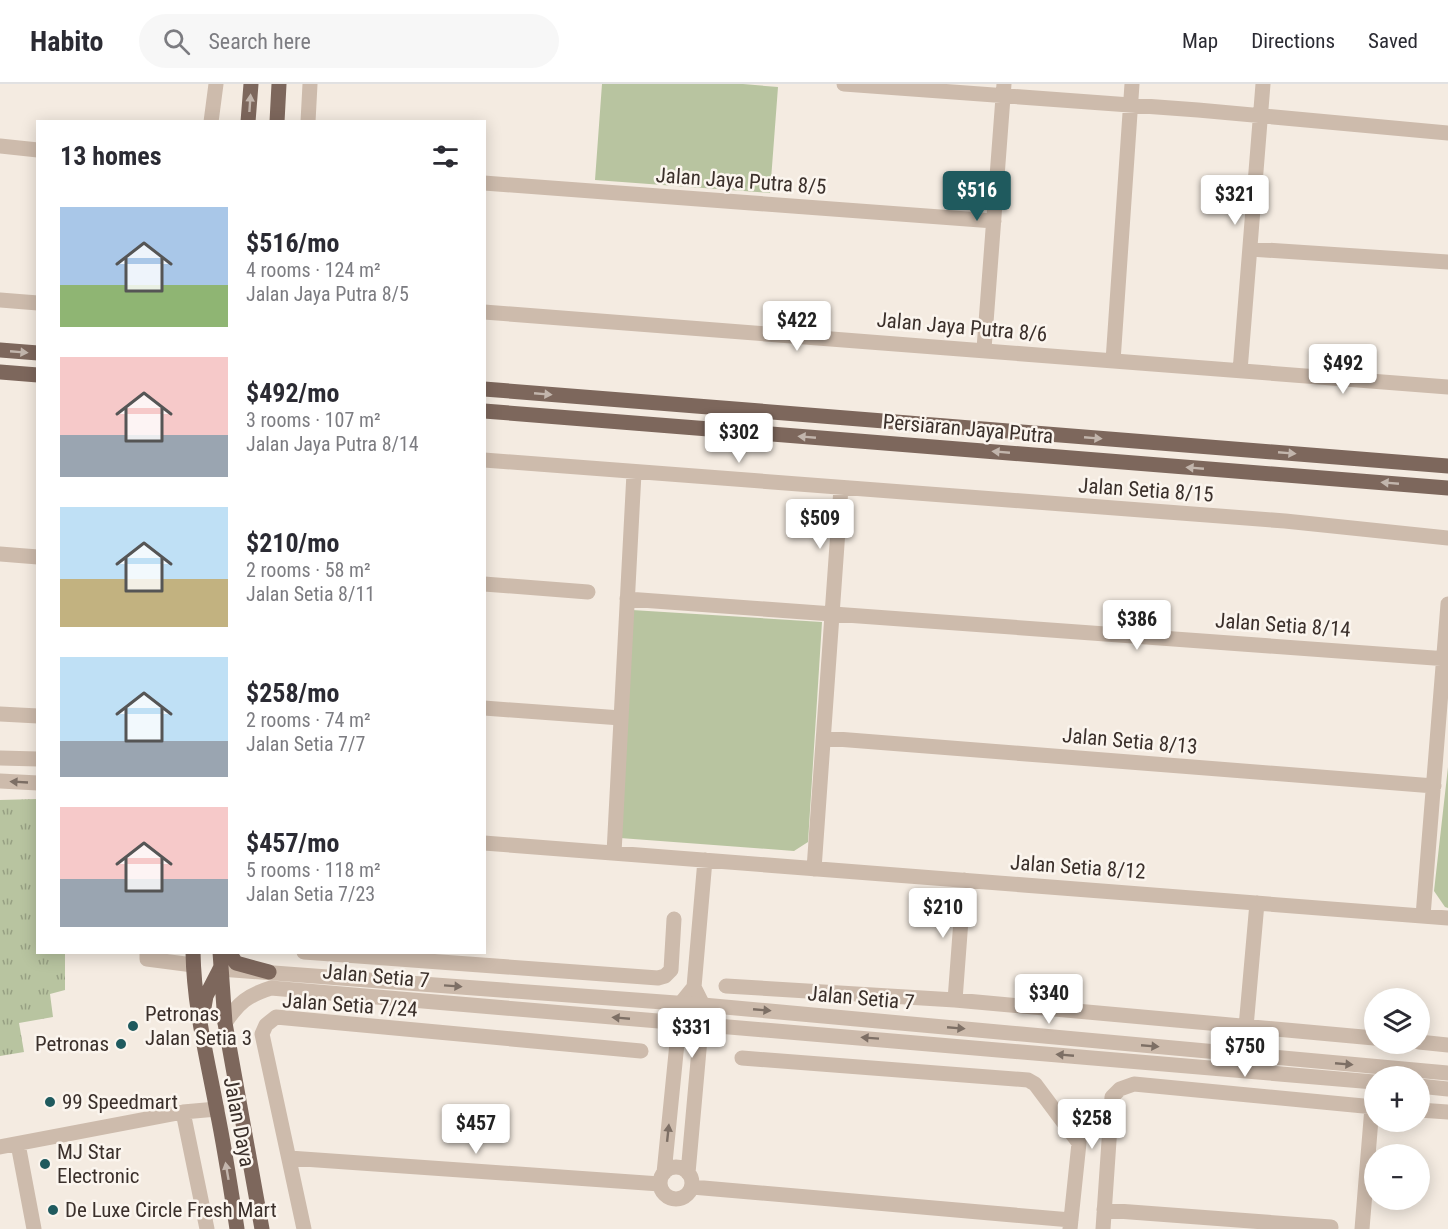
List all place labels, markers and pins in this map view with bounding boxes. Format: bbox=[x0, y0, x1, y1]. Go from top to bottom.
pin: $516 bbox=[941, 171, 1013, 222]
pin: $321 bbox=[1199, 175, 1271, 226]
pin: $422 bbox=[761, 301, 833, 352]
pin: $492 bbox=[1307, 344, 1379, 395]
pin: $302 bbox=[703, 413, 775, 464]
pin: $509 bbox=[784, 499, 856, 550]
pin: $386 bbox=[1101, 600, 1173, 651]
pin: $210 bbox=[907, 888, 979, 939]
pin: $340 bbox=[1013, 974, 1085, 1025]
place label: Petronas Jalan Setia 3 bbox=[145, 1002, 252, 1050]
pin: $331 bbox=[656, 1008, 728, 1059]
marker: Petronas Jalan Setia 3 bbox=[126, 1019, 140, 1033]
pin: $750 bbox=[1209, 1027, 1281, 1078]
place label: Petronas bbox=[35, 1032, 109, 1056]
marker: Petronas bbox=[114, 1037, 128, 1051]
place label: 99 Speedmart bbox=[62, 1090, 178, 1114]
marker: 99 Speedmart bbox=[43, 1095, 57, 1109]
pin: $258 bbox=[1056, 1099, 1128, 1150]
pin: $457 bbox=[440, 1104, 512, 1155]
place label: MJ Star Electronic bbox=[57, 1140, 139, 1188]
marker: MJ Star Electronic bbox=[38, 1157, 52, 1171]
place label: De Luxe Circle Fresh Mart bbox=[65, 1198, 277, 1222]
marker: De Luxe Circle Fresh Mart bbox=[46, 1203, 60, 1217]

